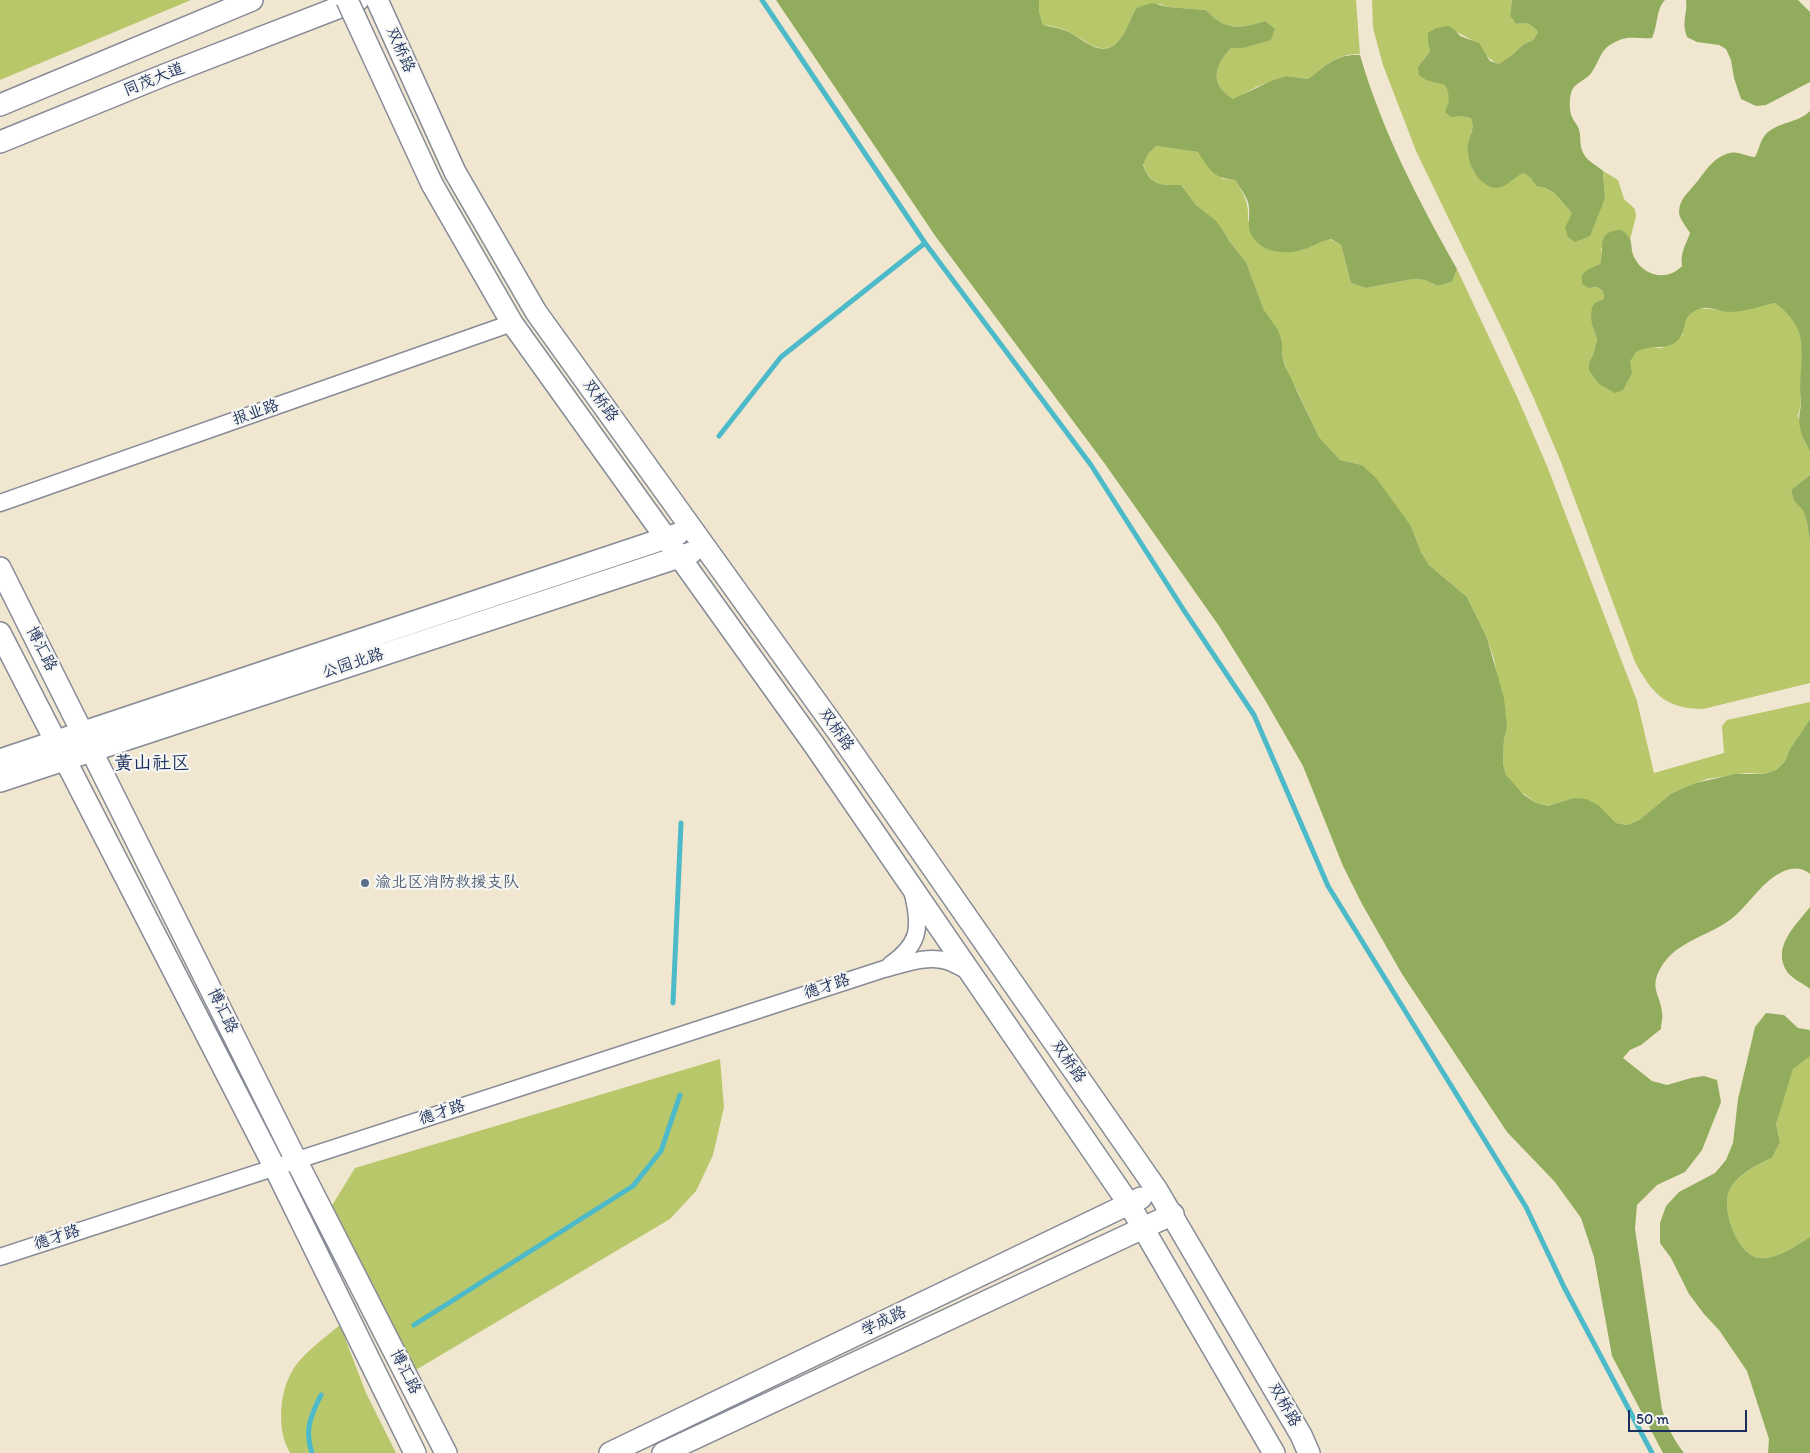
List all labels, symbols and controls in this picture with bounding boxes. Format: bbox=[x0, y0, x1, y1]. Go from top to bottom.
street label: 双桥路 bbox=[381, 24, 419, 76]
street label: 同茂大道 bbox=[121, 59, 187, 101]
street label: 双桥路 bbox=[578, 376, 622, 426]
street label: 报业路 bbox=[230, 396, 282, 430]
street label: 博汇路 bbox=[22, 623, 60, 675]
street label: 公园北路 bbox=[320, 645, 386, 683]
street label: 双桥路 bbox=[814, 705, 858, 755]
district label: 黄山社区 bbox=[114, 753, 190, 775]
place label: 渝北区消防救援支队 bbox=[375, 873, 519, 893]
marker: 渝北区消防救援支队 bbox=[359, 877, 371, 889]
street label: 德才路 bbox=[801, 970, 853, 1004]
street label: 博汇路 bbox=[203, 985, 241, 1037]
street label: 双桥路 bbox=[1046, 1037, 1090, 1087]
street label: 德才路 bbox=[416, 1096, 468, 1130]
street label: 德才路 bbox=[31, 1221, 83, 1255]
street label: 学成路 bbox=[858, 1303, 910, 1341]
street label: 博汇路 bbox=[386, 1346, 424, 1398]
street label: 双桥路 bbox=[1264, 1379, 1304, 1431]
scale bar bbox=[1630, 1400, 1749, 1432]
text: 50 m bbox=[1636, 1410, 1669, 1428]

